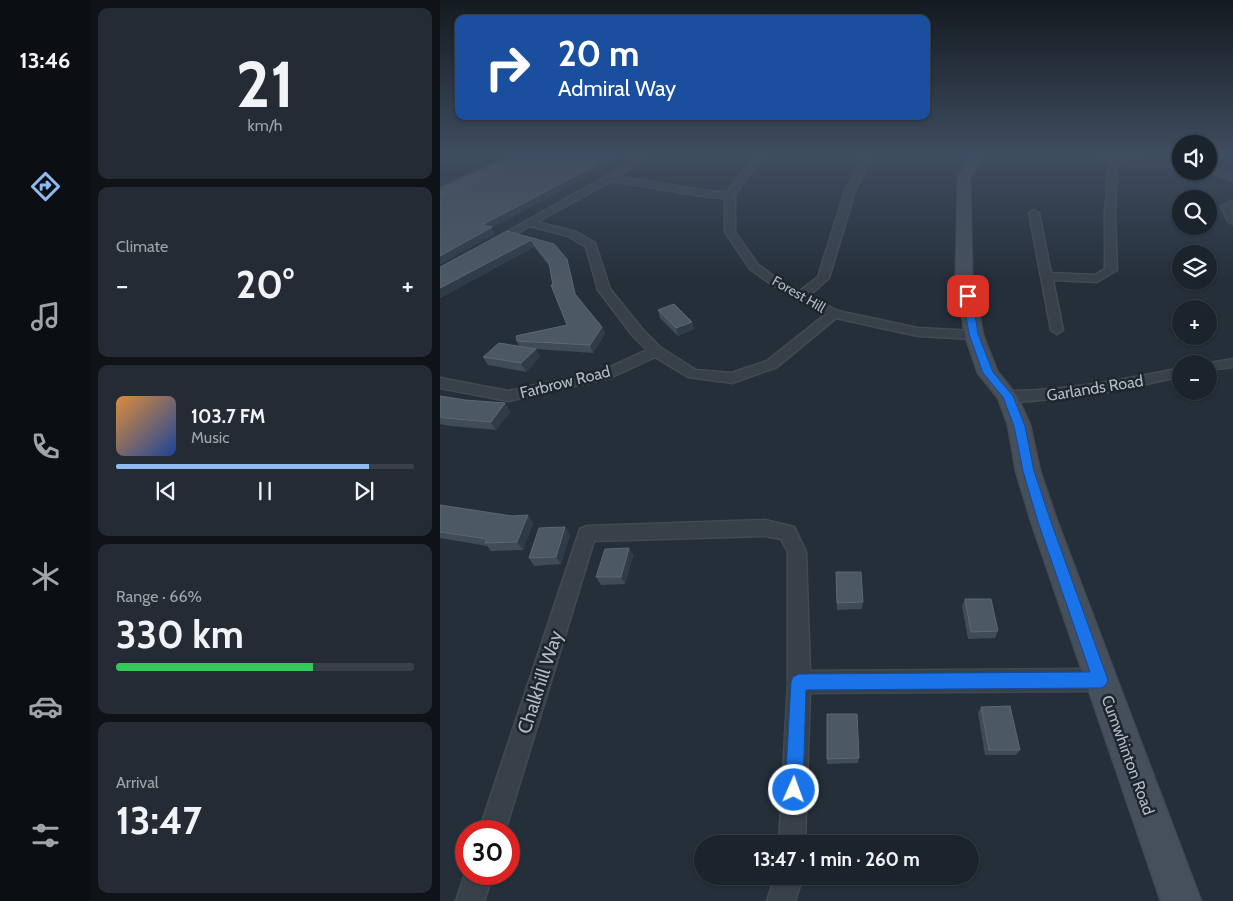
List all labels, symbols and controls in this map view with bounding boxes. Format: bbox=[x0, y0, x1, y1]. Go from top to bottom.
text: 20 m bbox=[558, 32, 640, 75]
icon: right bbox=[475, 35, 540, 100]
text: 21 bbox=[236, 44, 294, 123]
text: 13:46 bbox=[20, 47, 70, 74]
text: Admiral Way bbox=[558, 75, 676, 102]
text: km/h bbox=[247, 116, 283, 135]
map controls bbox=[1172, 135, 1217, 400]
button: sound bbox=[1172, 135, 1217, 180]
icon: directions bbox=[28, 169, 63, 204]
button: search bbox=[1172, 190, 1217, 235]
text: Climate bbox=[116, 237, 168, 256]
button: layers bbox=[1172, 245, 1217, 290]
text: 20° bbox=[236, 261, 294, 308]
text: − bbox=[116, 268, 128, 302]
text: + bbox=[402, 268, 414, 302]
street label: Forest Hill bbox=[769, 271, 830, 317]
pin bbox=[947, 275, 989, 317]
icon: arrive bbox=[954, 282, 982, 310]
icon: music bbox=[28, 299, 63, 334]
button: + bbox=[1172, 300, 1217, 345]
button: − bbox=[1172, 355, 1217, 400]
street label: Farbrow Road bbox=[518, 362, 612, 402]
street label: Garlands Road bbox=[1045, 371, 1145, 405]
text: 103.7 FM bbox=[191, 405, 265, 428]
text: Music bbox=[191, 428, 229, 447]
icon: phone bbox=[28, 429, 63, 464]
icon: previous bbox=[152, 477, 180, 505]
icon: pause bbox=[251, 477, 279, 505]
icon: next bbox=[350, 477, 378, 505]
icon: climate bbox=[28, 559, 63, 594]
text: Range · 66% bbox=[116, 587, 202, 606]
text: 330 km bbox=[116, 611, 244, 658]
street label: Chalkhill Way bbox=[512, 627, 568, 737]
icon: car bbox=[28, 689, 63, 724]
street label: Cumwhinton Road bbox=[1098, 693, 1158, 817]
position arrow bbox=[767, 763, 819, 815]
text: Arrival bbox=[116, 773, 159, 792]
text: 13:47 bbox=[116, 797, 202, 844]
icon: filters bbox=[28, 818, 63, 853]
speed limit sign: 30 bbox=[455, 820, 520, 885]
text: 13:47 · 1 min · 260 m bbox=[753, 848, 920, 871]

